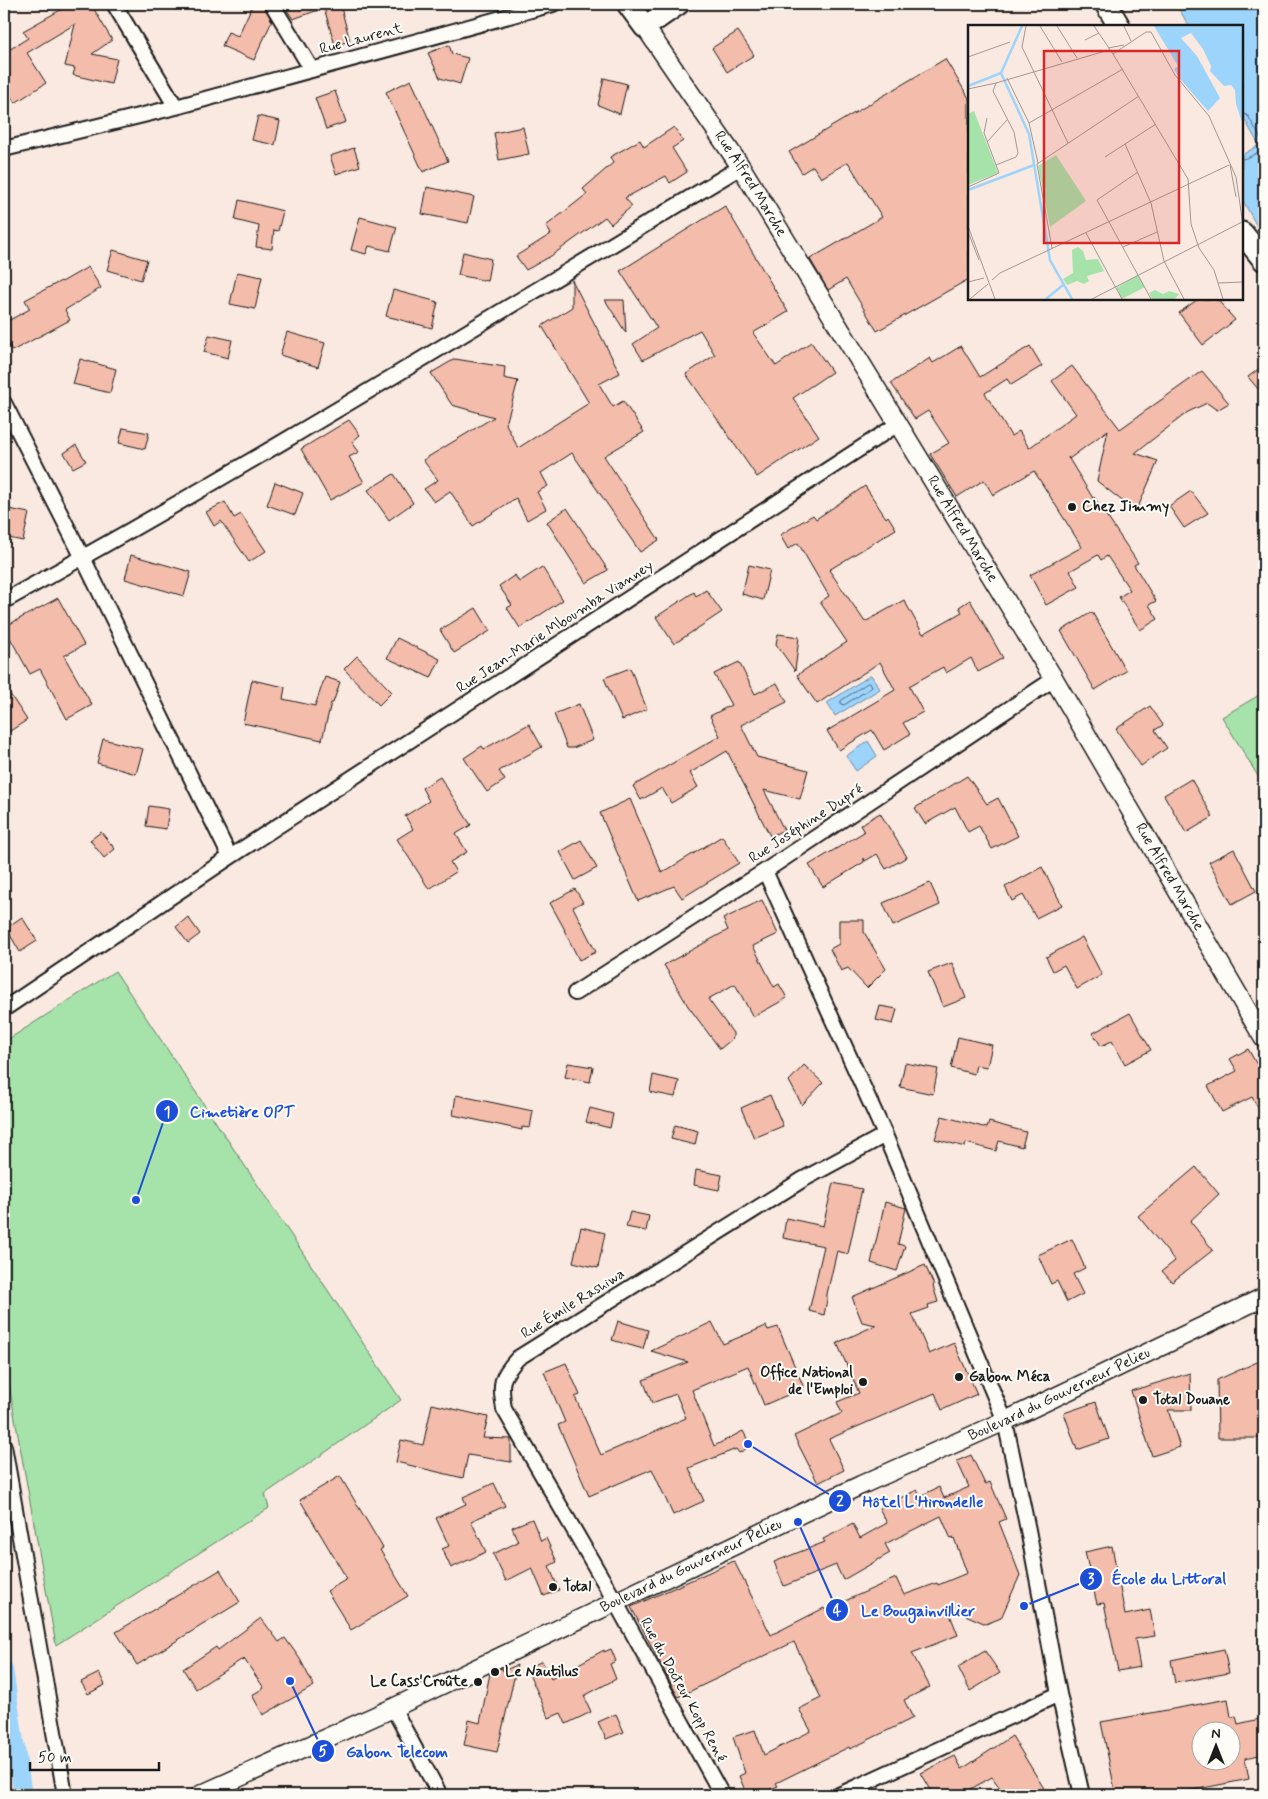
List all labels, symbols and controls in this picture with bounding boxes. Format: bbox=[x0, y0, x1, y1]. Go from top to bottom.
street label: Rue Laurent bbox=[317, 18, 405, 60]
inset map bbox=[968, 25, 1243, 300]
street label: Rue Alfred Marche bbox=[709, 127, 791, 240]
street label: Rue Alfred Marche bbox=[922, 472, 1002, 586]
place label: Chez Jimmy bbox=[1082, 497, 1169, 517]
marker: Chez Jimmy bbox=[1066, 501, 1078, 513]
street label: Rue Jean-Marie Mboumba Vianney bbox=[453, 556, 658, 698]
street label: Rue Joséphine Dupré bbox=[745, 779, 867, 868]
street label: Rue Alfred Marche bbox=[1130, 820, 1209, 934]
callout: Cimetière OPT bbox=[155, 1096, 304, 1127]
text: Cimetière OPT bbox=[190, 1102, 295, 1123]
text: 1 bbox=[164, 1103, 170, 1123]
street label: Rue Émile Rashiwa bbox=[517, 1263, 629, 1344]
street label: Boulevard du Gouverneur Pelieu bbox=[965, 1343, 1154, 1446]
place label: Office National de l'Emploi bbox=[760, 1362, 854, 1400]
place label: Gabon Méca bbox=[969, 1367, 1051, 1387]
marker: Gabon Méca bbox=[953, 1371, 965, 1383]
marker: Office National de l'Emploi bbox=[857, 1376, 869, 1388]
place label: Total Douane bbox=[1153, 1390, 1230, 1410]
marker: Total Douane bbox=[1137, 1394, 1149, 1406]
callout: Hôtel L'Hirondelle bbox=[827, 1486, 994, 1517]
text: 2 bbox=[836, 1492, 844, 1512]
text: Hôtel L'Hirondelle bbox=[862, 1492, 984, 1513]
street label: Boulevard du Gouverneur Pelieu bbox=[597, 1514, 785, 1618]
callout: École du Littoral bbox=[1078, 1563, 1235, 1594]
text: École du Littoral bbox=[1112, 1568, 1226, 1590]
text: 3 bbox=[1088, 1570, 1095, 1590]
place label: Total bbox=[563, 1577, 591, 1597]
marker: Total bbox=[547, 1581, 559, 1593]
callout: Le Bougainvillier bbox=[825, 1595, 986, 1626]
text: 4 bbox=[833, 1601, 842, 1621]
text: Le Bougainvillier bbox=[861, 1601, 975, 1624]
street label: Rue du Docteur Kopp René bbox=[635, 1614, 731, 1766]
place label: Le Nautilus bbox=[505, 1662, 579, 1682]
marker: Le Nautilus bbox=[489, 1666, 501, 1678]
place label: Le Cass'Croûte bbox=[370, 1672, 469, 1692]
marker: Le Cass'Croûte bbox=[472, 1676, 484, 1688]
north arrow bbox=[1190, 1722, 1240, 1772]
text: N bbox=[1211, 1725, 1221, 1743]
callout: Gabon Telecom bbox=[311, 1735, 458, 1766]
scale bar bbox=[30, 1739, 159, 1771]
text: 5 bbox=[318, 1742, 328, 1762]
text: Gabon Telecom bbox=[346, 1742, 448, 1763]
text: 50 m bbox=[38, 1748, 72, 1768]

